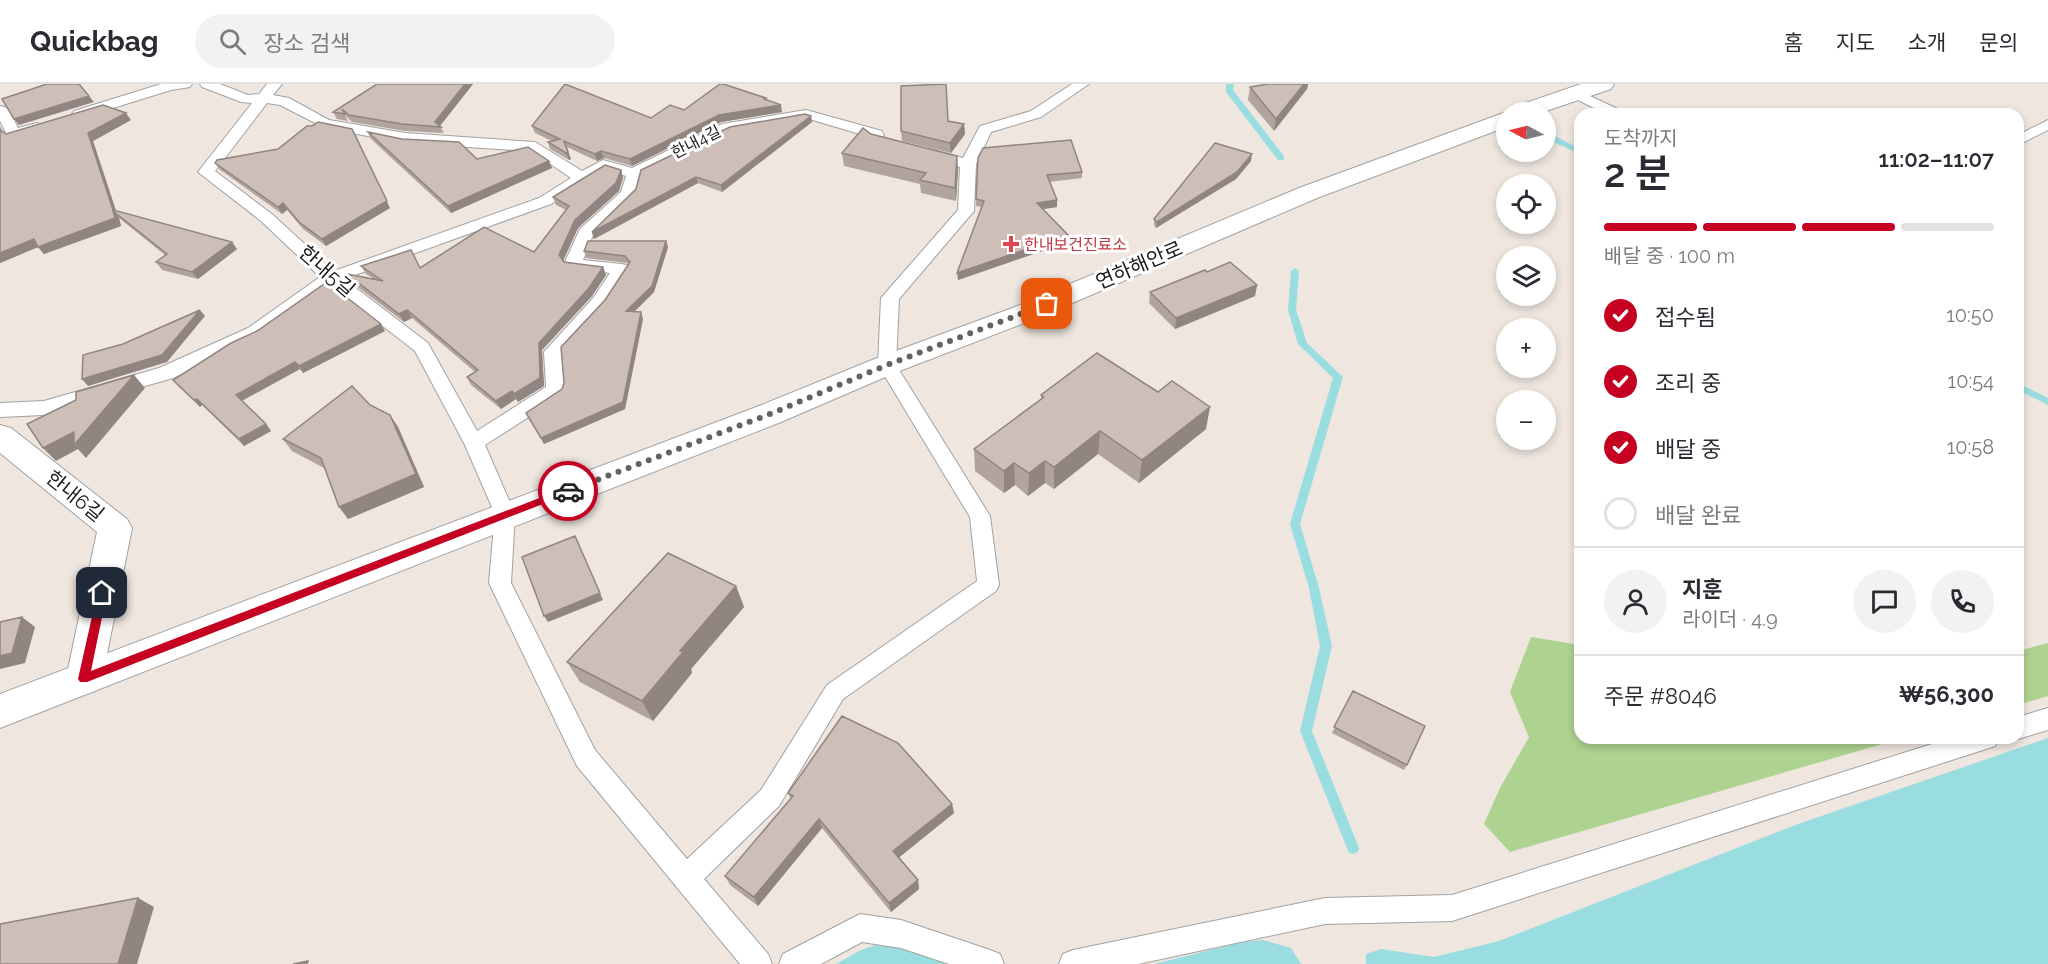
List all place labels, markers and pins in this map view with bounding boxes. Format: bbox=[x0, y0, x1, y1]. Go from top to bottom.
marker: 한내보건진료소 bbox=[1002, 235, 1020, 253]
place label: 한내보건진료소 bbox=[1024, 235, 1127, 254]
pin bbox=[1021, 278, 1072, 329]
pin bbox=[76, 567, 127, 618]

